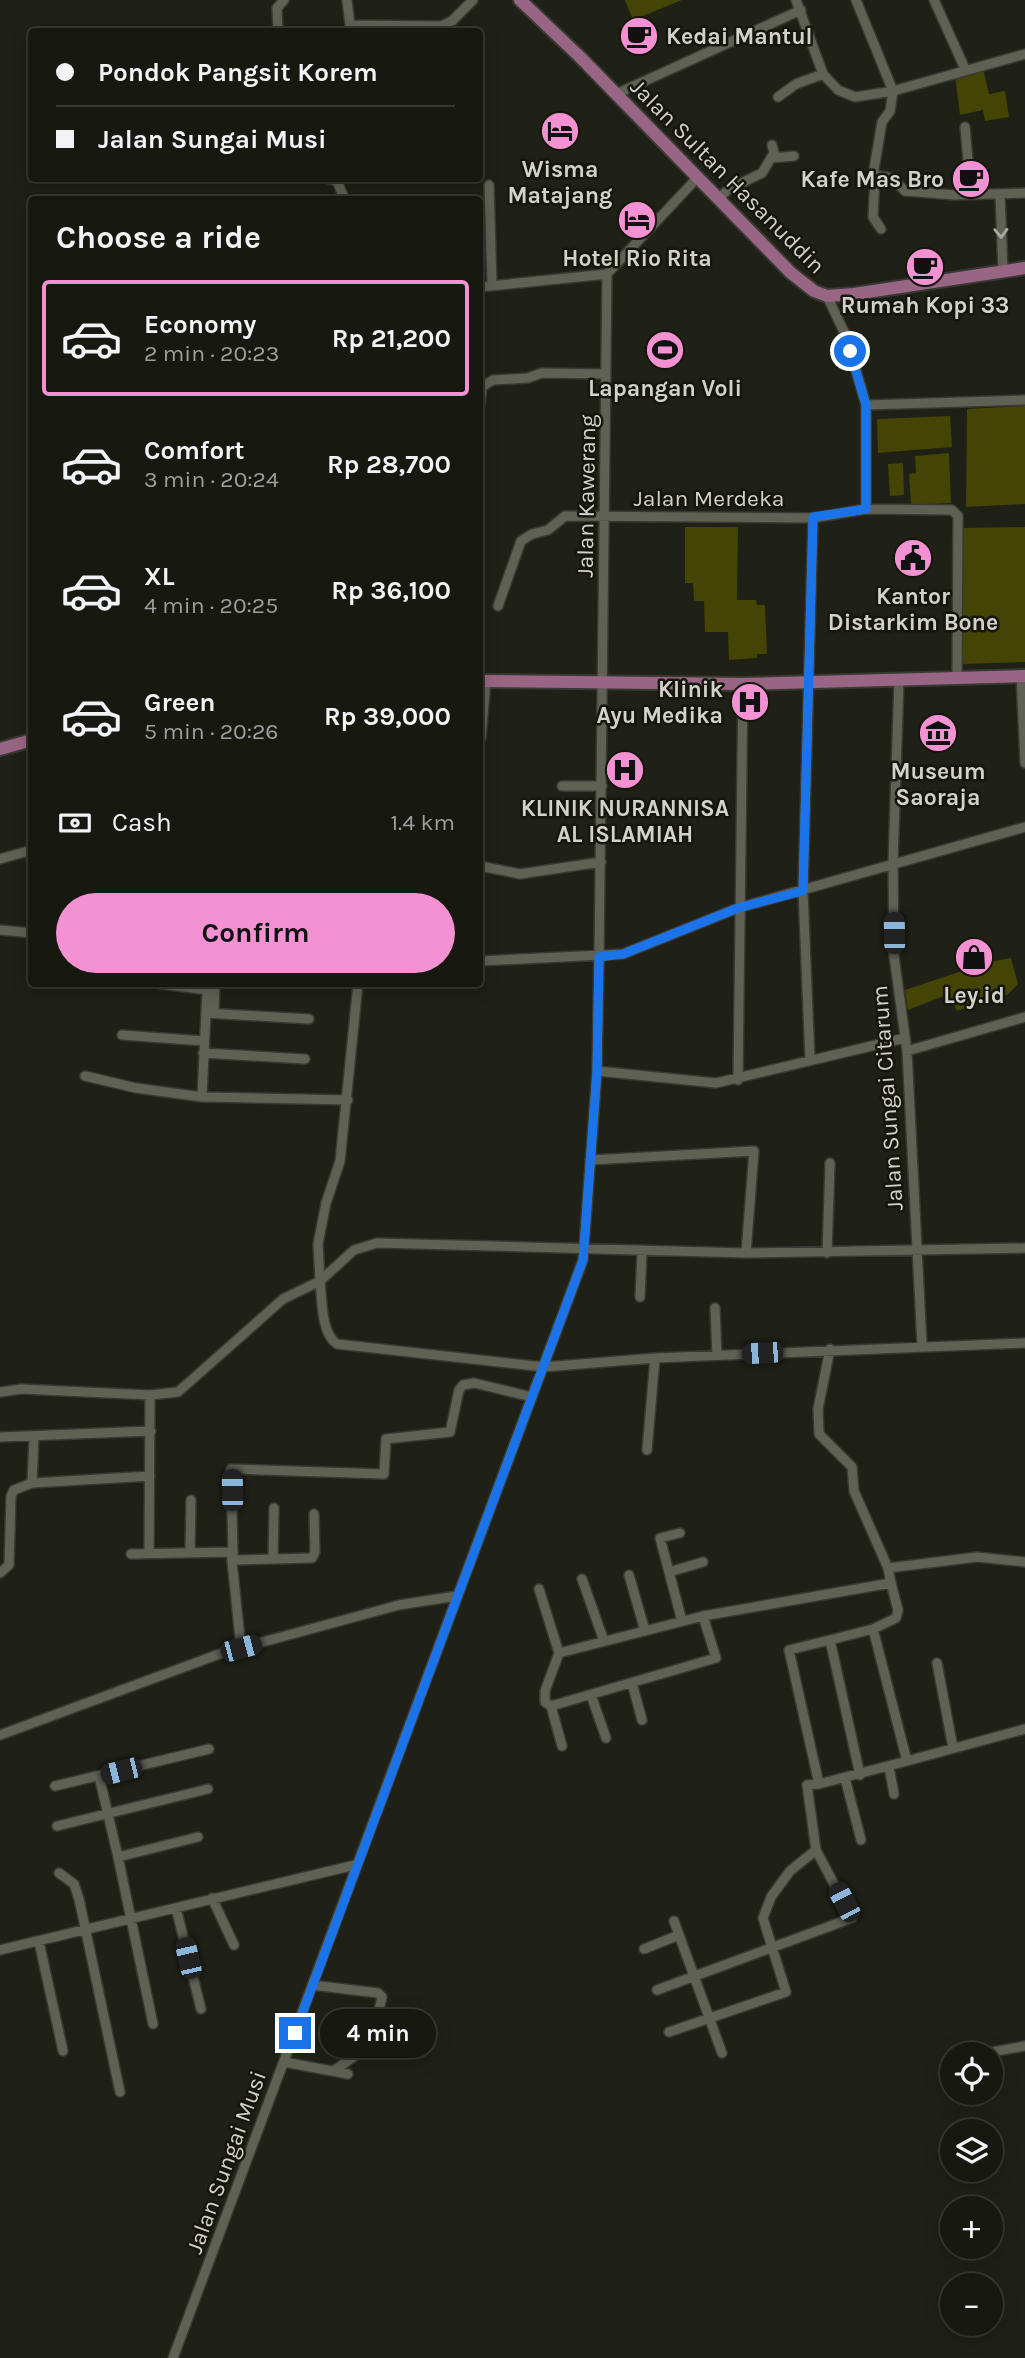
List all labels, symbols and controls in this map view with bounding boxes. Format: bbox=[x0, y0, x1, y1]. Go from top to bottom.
cafe icon: Kedai Mantul bbox=[618, 15, 660, 57]
place label: Kedai Mantul bbox=[666, 23, 813, 50]
text: Pondok Pangsit Korem bbox=[98, 57, 378, 88]
street label: Jalan Sultan Hasanuddin bbox=[625, 74, 830, 279]
hotel icon: Wisma Matajang bbox=[539, 110, 581, 152]
text: Jalan Sungai Musi bbox=[98, 124, 326, 155]
place label: Wisma Matajang bbox=[508, 156, 612, 209]
cafe icon: Kafe Mas Bro bbox=[950, 158, 992, 200]
place label: Kafe Mas Bro bbox=[801, 166, 944, 193]
hotel icon: Hotel Rio Rita bbox=[616, 199, 658, 241]
text: Choose a ride bbox=[56, 219, 261, 256]
one-way arrow bbox=[994, 227, 1009, 238]
place label: Hotel Rio Rita bbox=[562, 245, 712, 272]
cafe icon: Rumah Kopi 33 bbox=[904, 246, 946, 288]
place label: Rumah Kopi 33 bbox=[841, 292, 1009, 319]
icon: car bbox=[60, 307, 123, 370]
text: Economy bbox=[144, 309, 256, 340]
text: Rp 21,200 bbox=[332, 323, 451, 354]
sports icon: Lapangan Voli bbox=[644, 329, 686, 371]
route start bbox=[834, 335, 866, 367]
text: 2 min · 20:23 bbox=[144, 340, 279, 367]
place label: Lapangan Voli bbox=[588, 375, 742, 402]
street label: Jalan Kawerang bbox=[572, 414, 601, 578]
icon: car bbox=[60, 433, 123, 496]
text: Comfort bbox=[144, 435, 245, 466]
text: Rp 28,700 bbox=[327, 449, 451, 480]
text: 3 min · 20:24 bbox=[144, 466, 279, 493]
street label: Jalan Merdeka bbox=[633, 485, 785, 512]
public building icon: Kantor Distarkim Bone bbox=[892, 537, 934, 579]
icon: car bbox=[60, 559, 123, 622]
text: XL bbox=[144, 561, 175, 592]
text: Rp 36,100 bbox=[331, 575, 451, 606]
place label: Kantor Distarkim Bone bbox=[828, 583, 998, 636]
text: 4 min · 20:25 bbox=[144, 592, 278, 619]
place label: Klinik Ayu Medika bbox=[596, 676, 723, 729]
hospital icon: Klinik Ayu Medika bbox=[729, 681, 771, 723]
icon: car bbox=[60, 685, 123, 748]
text: Green bbox=[144, 687, 216, 718]
text: Rp 39,000 bbox=[324, 701, 451, 732]
museum icon: Museum Saoraja bbox=[917, 712, 959, 754]
text: 5 min · 20:26 bbox=[144, 718, 279, 745]
hospital icon: KLINIK NURANNISA AL ISLAMIAH bbox=[604, 749, 646, 791]
place label: Museum Saoraja bbox=[890, 758, 986, 811]
place label: KLINIK NURANNISA AL ISLAMIAH bbox=[521, 795, 729, 848]
icon: cash bbox=[56, 804, 94, 842]
text: Cash bbox=[112, 807, 172, 838]
text: 1.4 km bbox=[391, 809, 455, 836]
button: Confirm bbox=[56, 893, 455, 973]
car bbox=[884, 912, 905, 954]
shop icon: Ley.id bbox=[953, 936, 995, 978]
place label: Ley.id bbox=[943, 982, 1005, 1009]
street label: Jalan Sungai Citarum bbox=[866, 984, 909, 1212]
car bbox=[741, 1341, 784, 1365]
car bbox=[222, 1469, 243, 1511]
car bbox=[218, 1632, 265, 1664]
car bbox=[99, 1756, 144, 1786]
car bbox=[825, 1879, 864, 1925]
car bbox=[174, 1935, 203, 1981]
callout: 4 min bbox=[320, 2008, 435, 2058]
route end bbox=[279, 2017, 311, 2049]
text: 4 min bbox=[346, 2020, 410, 2047]
map controls bbox=[940, 2042, 1003, 2336]
button: locate bbox=[940, 2042, 1003, 2105]
street label: Jalan Sungai Musi bbox=[181, 2067, 272, 2257]
button: layers bbox=[940, 2119, 1003, 2182]
button: + bbox=[940, 2196, 1003, 2259]
button: − bbox=[940, 2273, 1003, 2336]

